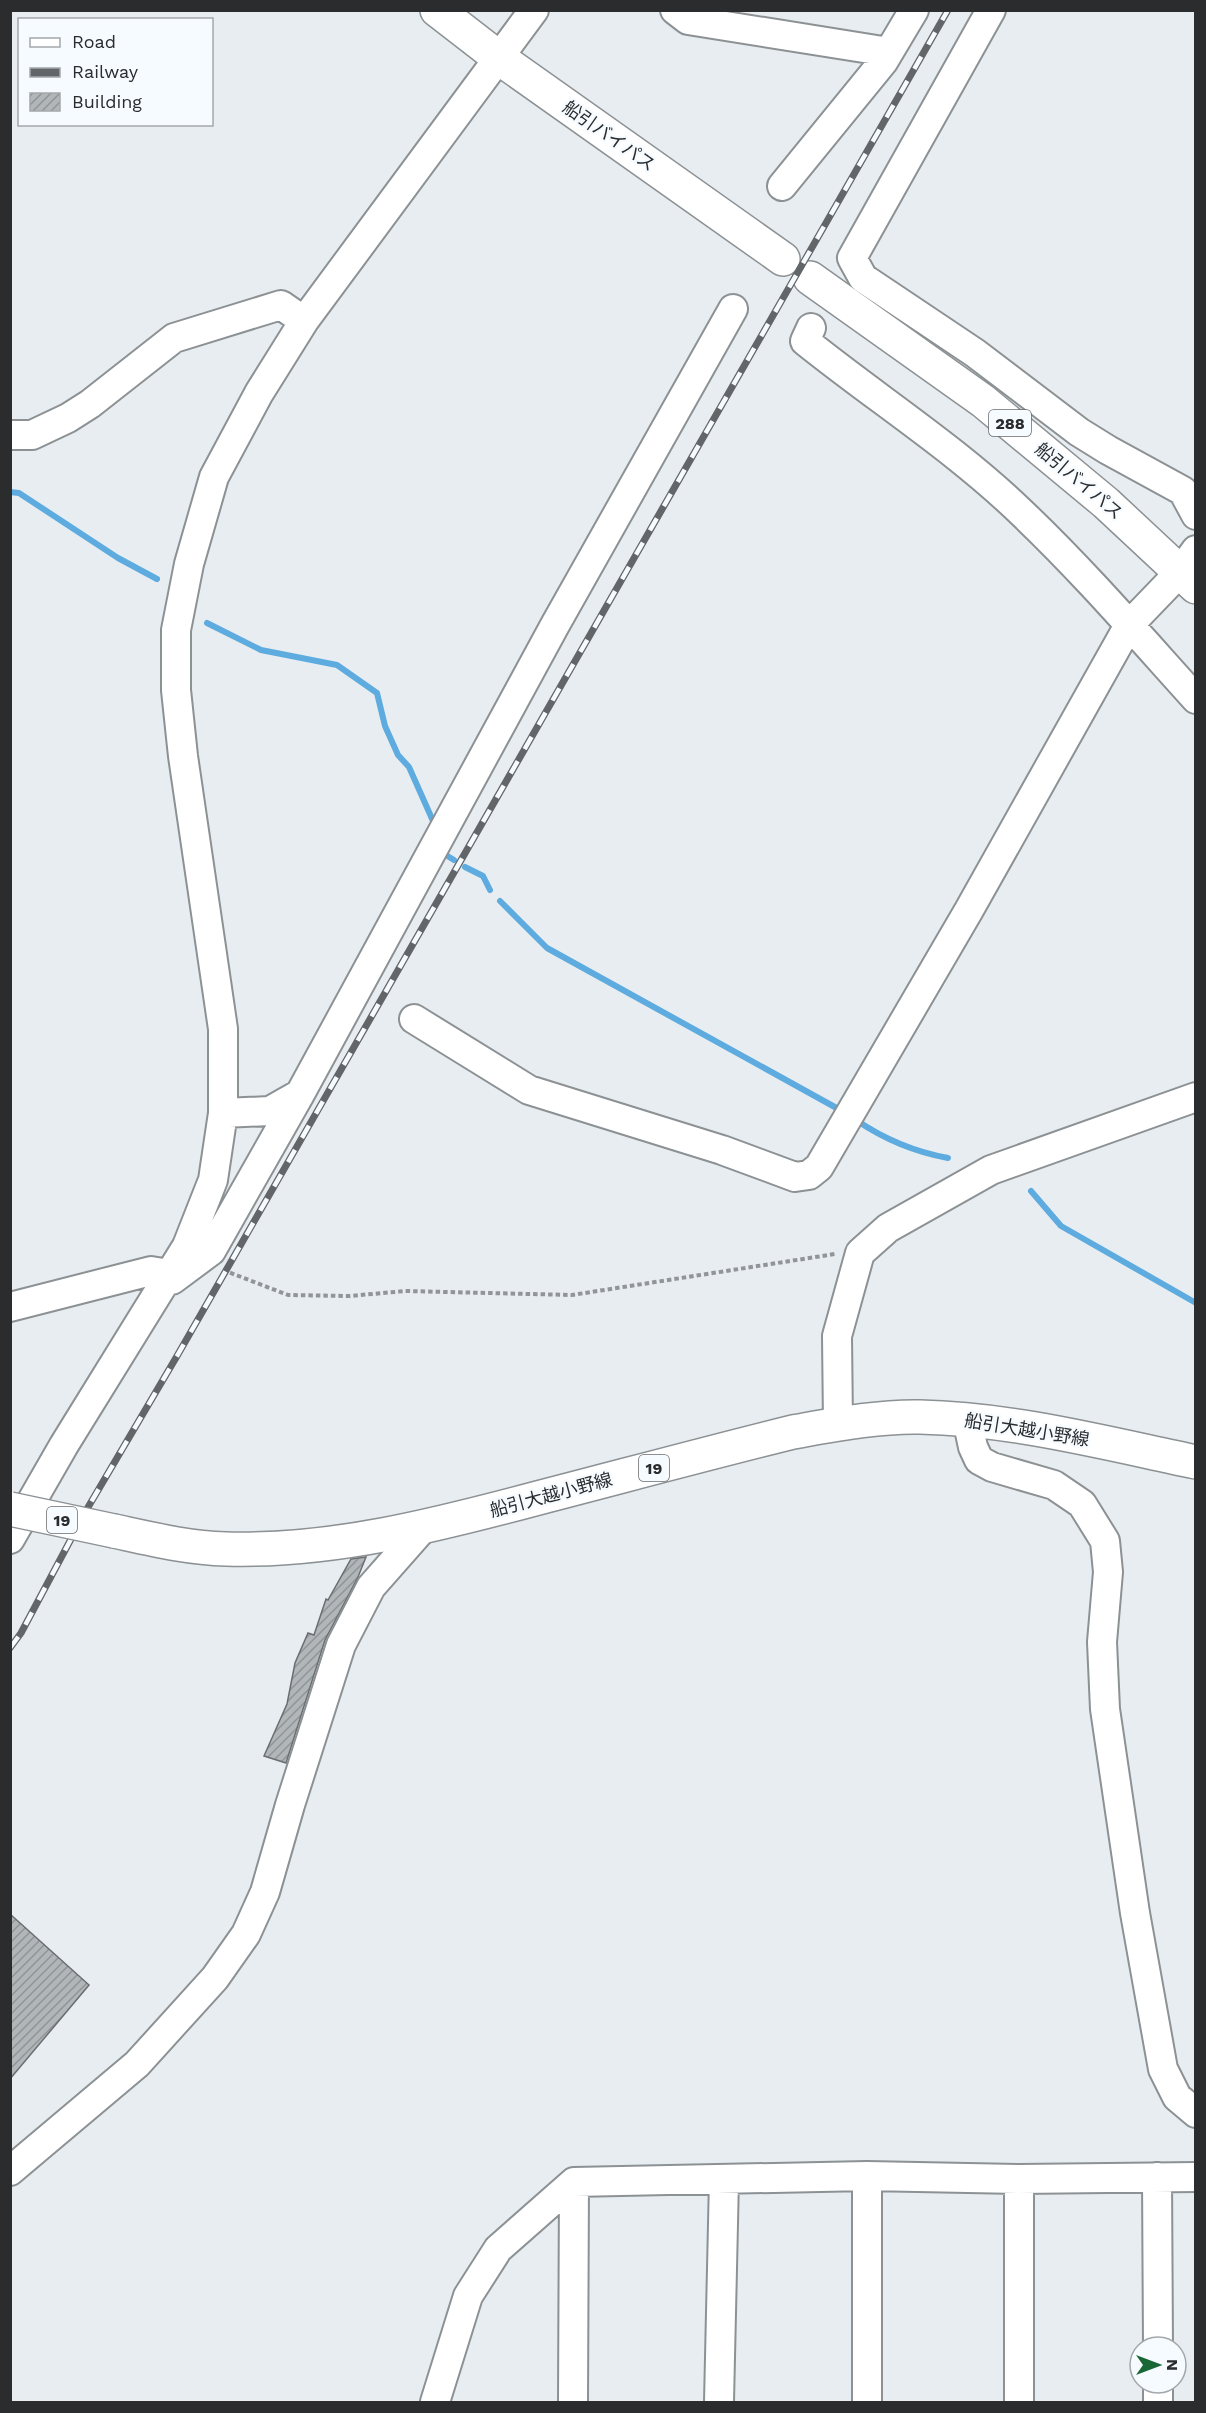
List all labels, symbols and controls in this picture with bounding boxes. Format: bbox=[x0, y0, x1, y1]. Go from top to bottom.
legend bbox=[18, 18, 213, 126]
text: Road bbox=[72, 31, 116, 52]
text: Railway bbox=[72, 61, 139, 82]
text: Building bbox=[72, 91, 142, 112]
street label: 船引バイパス bbox=[559, 96, 659, 175]
road number: 288 bbox=[989, 410, 1031, 436]
street label: 船引バイパス bbox=[1031, 438, 1127, 523]
street label: 船引大越小野線 bbox=[963, 1409, 1091, 1450]
road number: 19 bbox=[639, 1455, 669, 1481]
street label: 船引大越小野線 bbox=[487, 1468, 614, 1521]
road number: 19 bbox=[47, 1507, 77, 1533]
north arrow bbox=[1128, 2335, 1188, 2395]
text: N bbox=[1163, 2359, 1182, 2371]

